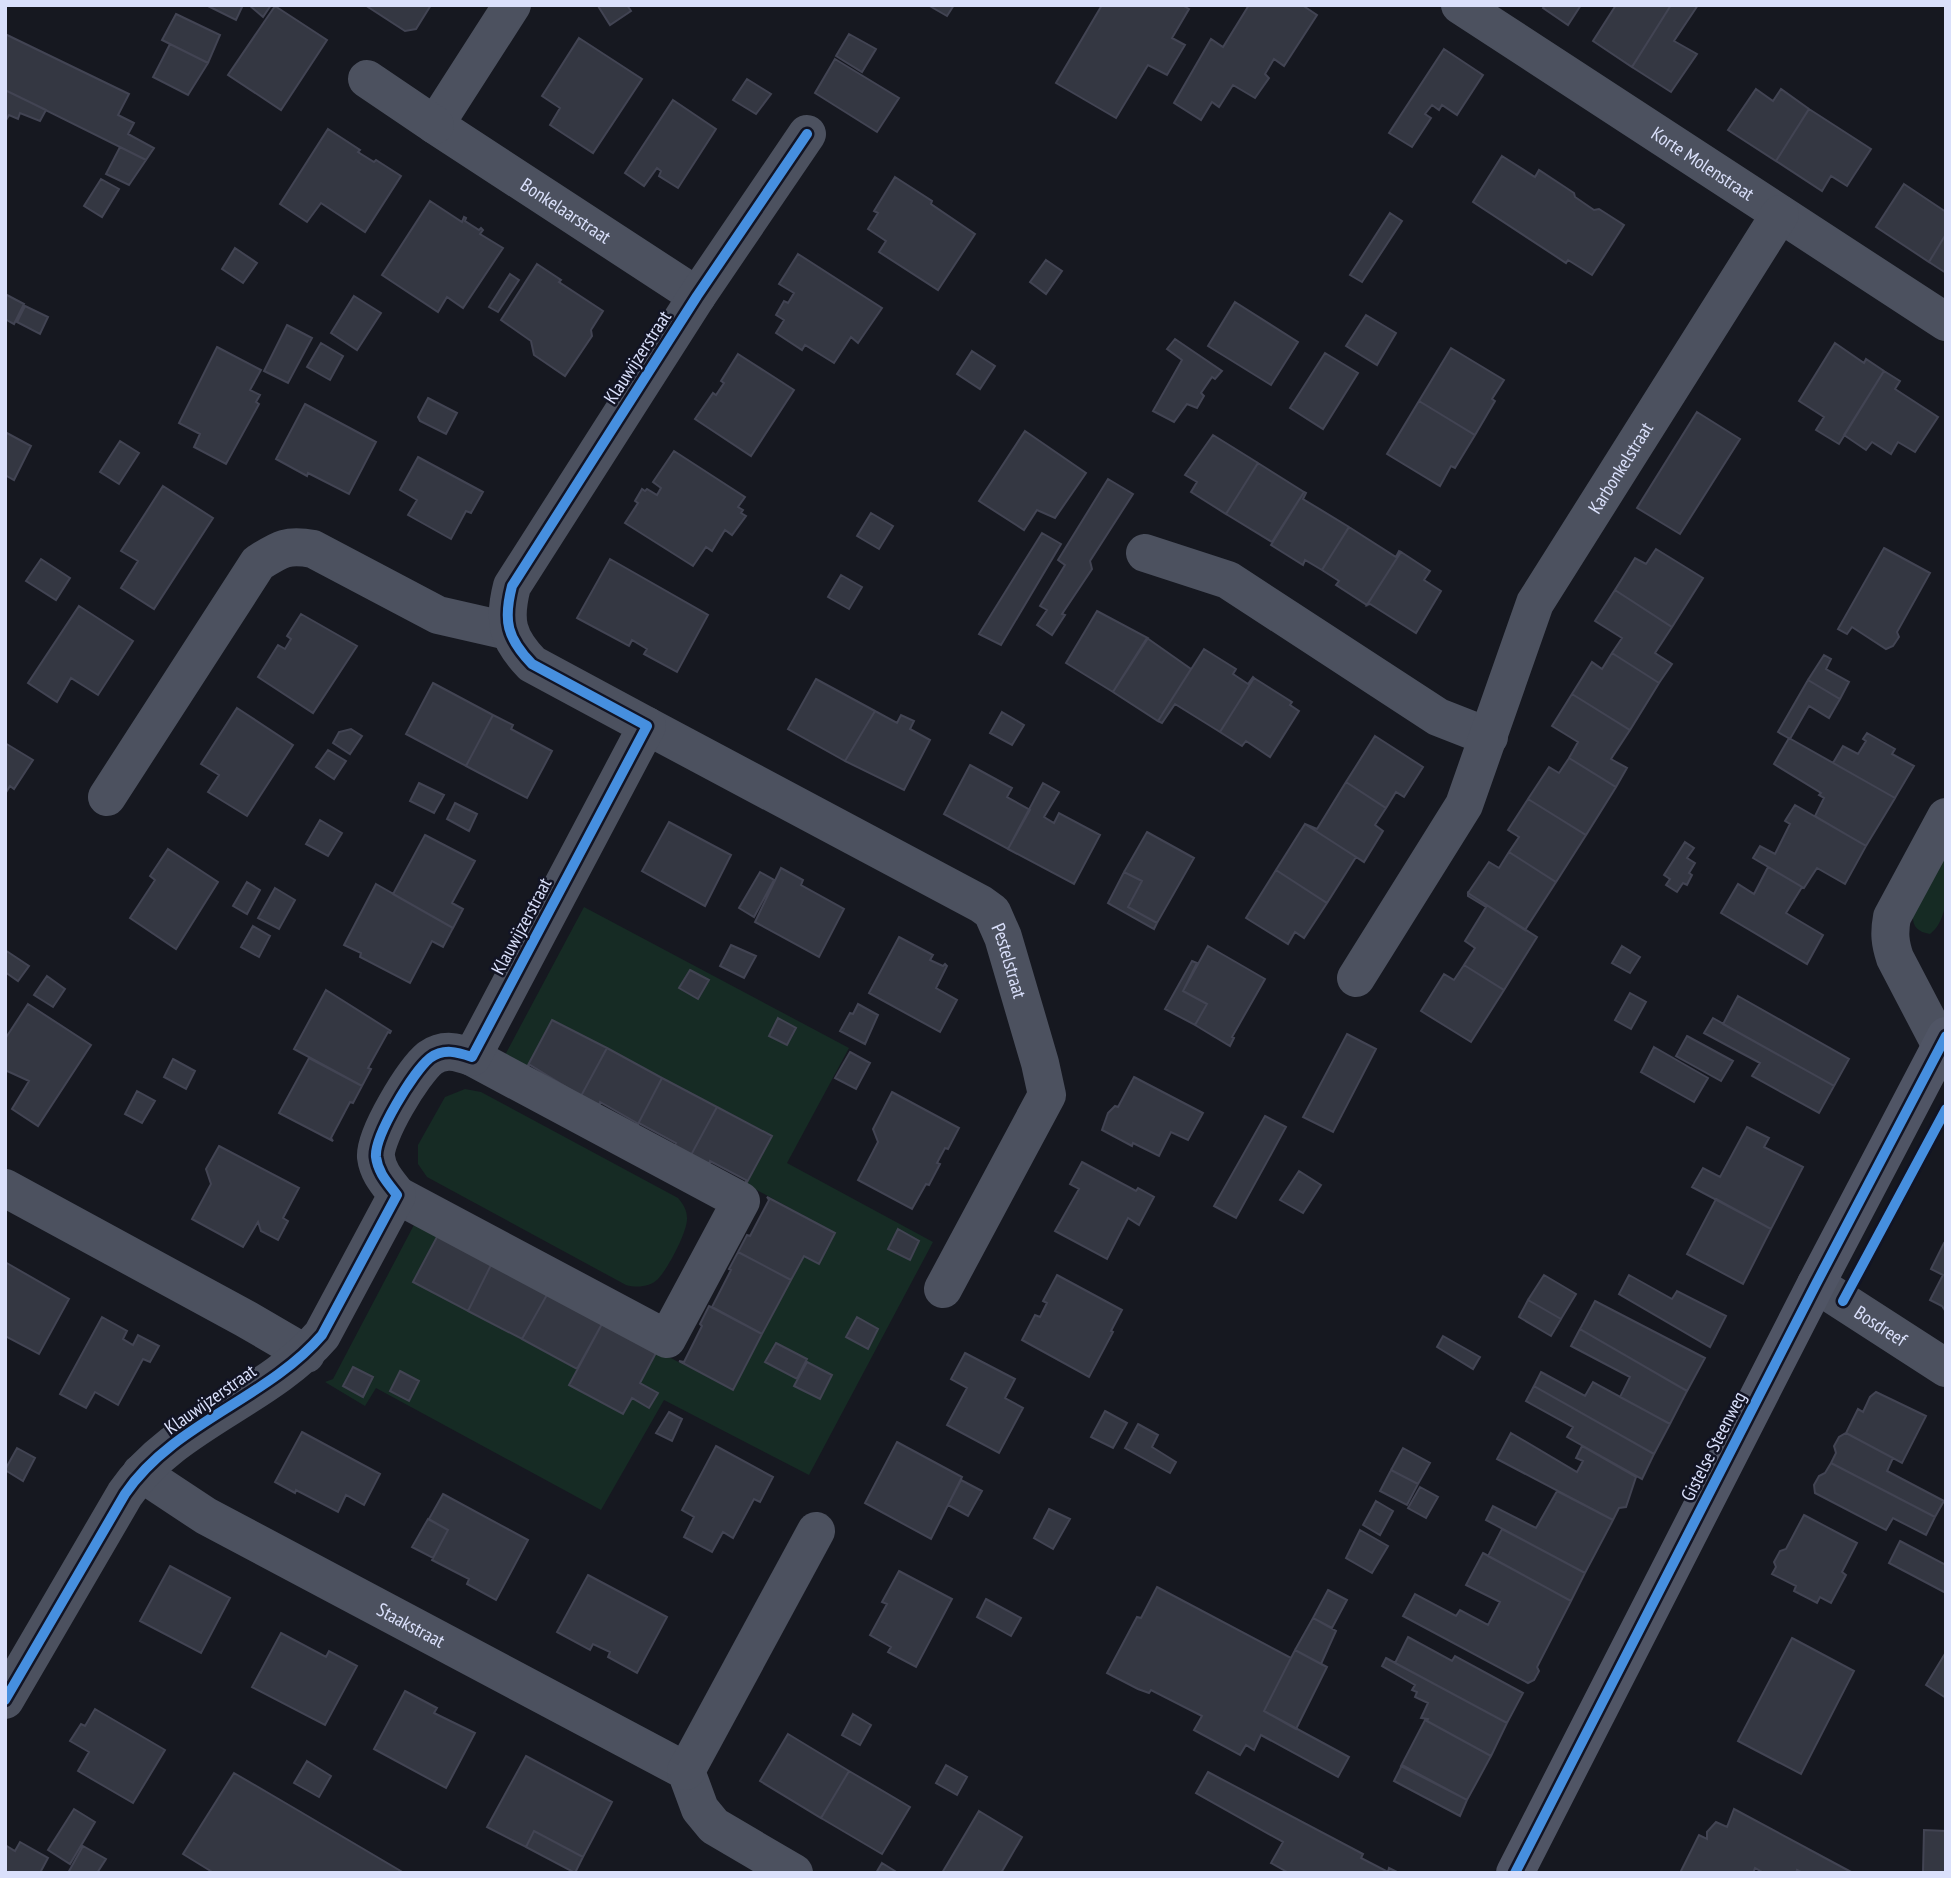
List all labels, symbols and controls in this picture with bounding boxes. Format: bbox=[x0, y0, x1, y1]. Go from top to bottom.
street label: Korte Molenstraat bbox=[1647, 121, 1759, 206]
street label: Bonkelaarstraat bbox=[516, 172, 616, 249]
street label: Klauwijzerstraat bbox=[598, 305, 676, 408]
street label: Karbonkelstraat bbox=[1583, 417, 1658, 518]
street label: Klauwijzerstraat bbox=[486, 873, 557, 978]
street label: Pestelstraat bbox=[986, 919, 1033, 1002]
street label: Bosdreef bbox=[1850, 1300, 1912, 1352]
street label: Klauwijzerstraat bbox=[160, 1358, 261, 1439]
street label: Gistelse Steenweg bbox=[1675, 1387, 1751, 1505]
street label: Staakstraat bbox=[373, 1597, 450, 1653]

